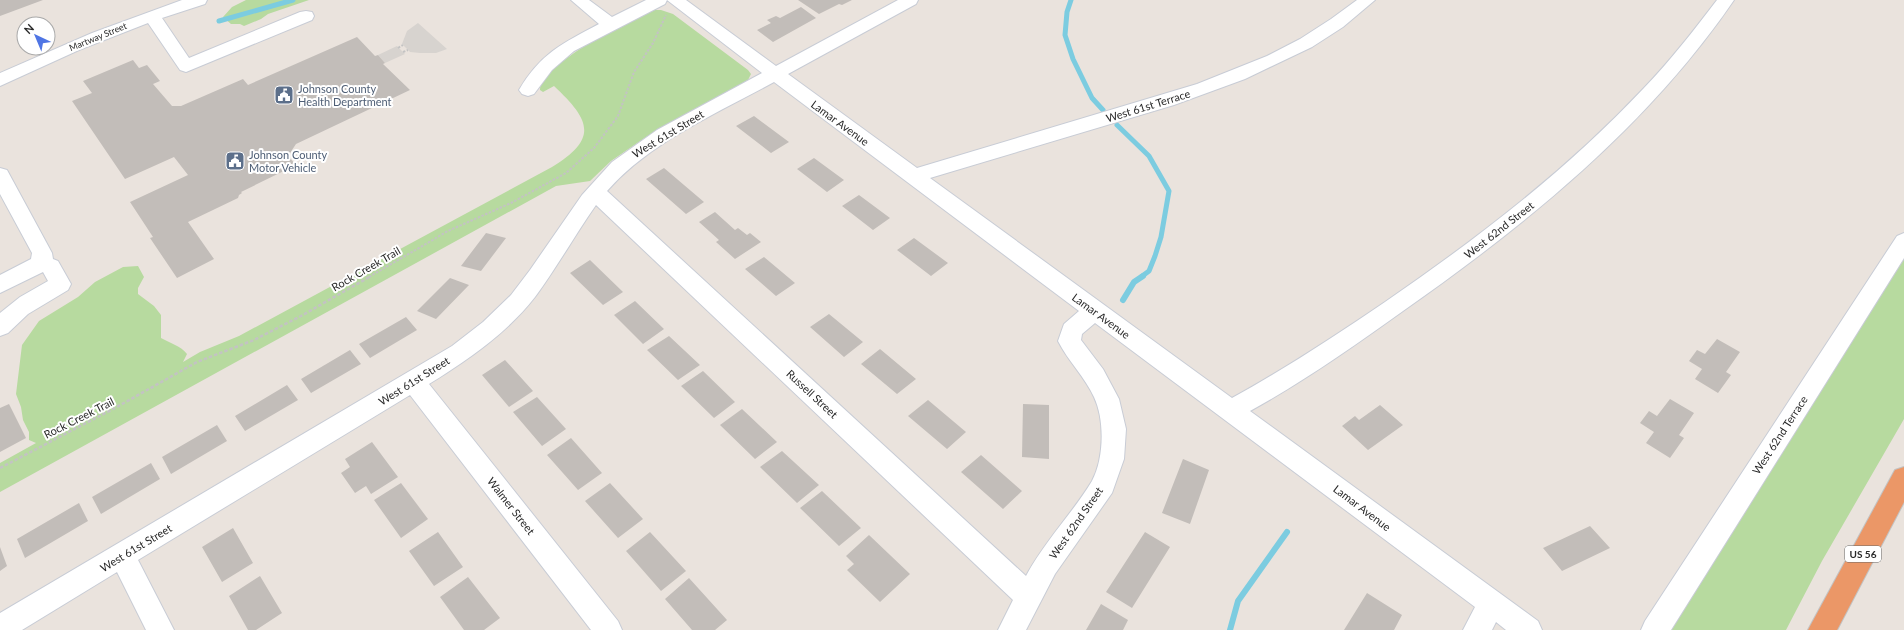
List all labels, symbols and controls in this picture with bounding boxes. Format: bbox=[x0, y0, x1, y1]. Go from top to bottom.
north arrow bbox=[16, 16, 56, 56]
street label: Martway Street bbox=[67, 20, 129, 53]
text: N bbox=[21, 21, 36, 36]
place label: Johnson County Health Department bbox=[298, 82, 392, 108]
public building icon: Johnson County Health Department bbox=[273, 84, 295, 106]
street label: West 61st Terrace bbox=[1104, 86, 1192, 125]
street label: Lamar Avenue bbox=[809, 97, 872, 148]
street label: West 61st Street bbox=[630, 107, 706, 160]
place label: Johnson County Motor Vehicle bbox=[249, 148, 328, 174]
public building icon: Johnson County Motor Vehicle bbox=[224, 150, 246, 172]
street label: West 62nd Street bbox=[1461, 198, 1536, 261]
street label: Rock Creek Trail bbox=[329, 244, 402, 293]
street label: Lamar Avenue bbox=[1070, 290, 1133, 341]
street label: West 61st Street bbox=[376, 353, 452, 408]
street label: Russell Street bbox=[784, 367, 841, 421]
street label: West 62nd Terrace bbox=[1749, 393, 1810, 476]
street label: Rock Creek Trail bbox=[41, 394, 116, 441]
street label: Walmer Street bbox=[485, 474, 538, 537]
street label: Lamar Avenue bbox=[1331, 482, 1394, 533]
street label: West 62nd Street bbox=[1046, 484, 1105, 561]
street label: West 61st Street bbox=[98, 521, 174, 574]
road number: US 56 bbox=[1845, 546, 1881, 562]

